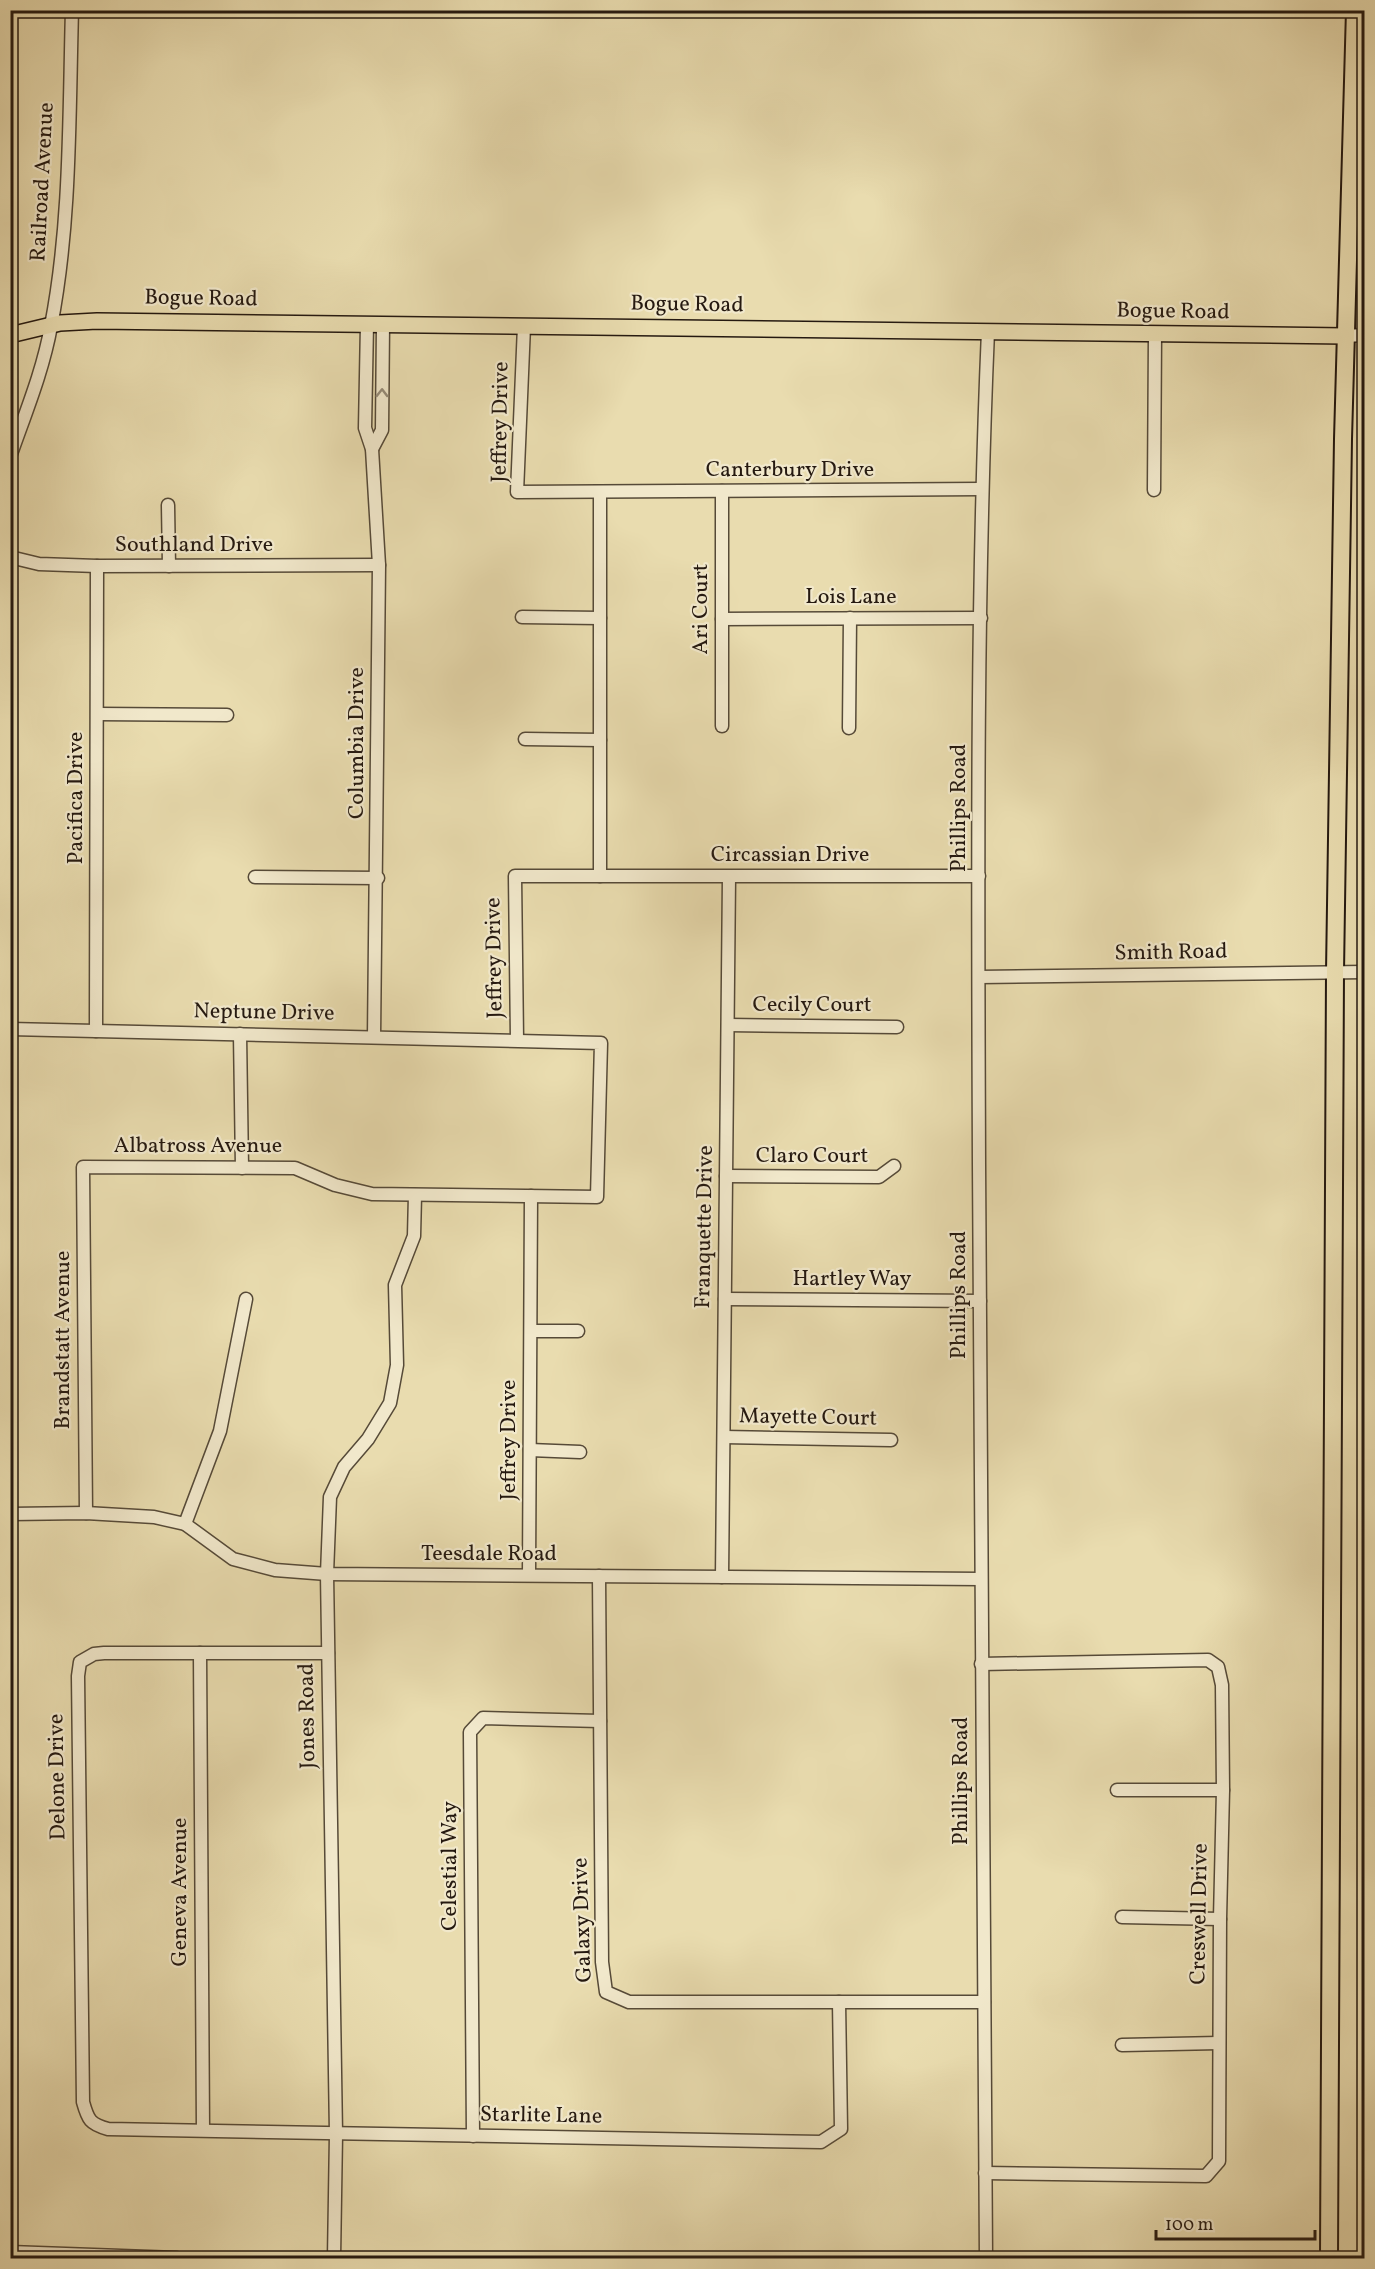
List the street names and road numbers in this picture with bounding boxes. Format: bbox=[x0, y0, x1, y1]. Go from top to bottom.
street label: Railroad Avenue bbox=[23, 101, 63, 263]
street label: Bogue Road bbox=[144, 283, 258, 315]
street label: Bogue Road bbox=[630, 289, 744, 321]
street label: Bogue Road bbox=[1116, 296, 1230, 328]
street label: Jeffrey Drive bbox=[484, 361, 518, 483]
street label: Canterbury Drive bbox=[706, 455, 874, 486]
street label: Southland Drive bbox=[115, 530, 273, 561]
street label: Ari Court bbox=[686, 563, 717, 655]
street label: Lois Lane bbox=[805, 582, 897, 613]
street label: Columbia Drive bbox=[342, 667, 373, 819]
street label: Pacifica Drive bbox=[61, 732, 92, 864]
street label: Phillips Road bbox=[944, 744, 975, 872]
street label: Circassian Drive bbox=[711, 840, 869, 871]
street label: Jeffrey Drive bbox=[478, 897, 512, 1019]
street label: Smith Road bbox=[1114, 937, 1228, 969]
street label: Cecily Court bbox=[753, 990, 872, 1021]
street label: Neptune Drive bbox=[193, 996, 335, 1030]
street label: Albatross Avenue bbox=[114, 1131, 282, 1162]
street label: Claro Court bbox=[756, 1141, 869, 1172]
street label: Franquette Drive bbox=[688, 1145, 722, 1309]
street label: Phillips Road bbox=[944, 1231, 975, 1359]
street label: Brandstatt Avenue bbox=[48, 1251, 79, 1429]
street label: Hartley Way bbox=[793, 1264, 912, 1295]
street label: Jeffrey Drive bbox=[494, 1379, 525, 1501]
street label: Mayette Court bbox=[739, 1401, 878, 1435]
street label: Teesdale Road bbox=[421, 1539, 557, 1570]
street label: Jones Road bbox=[292, 1663, 324, 1769]
street label: Delone Drive bbox=[41, 1714, 75, 1840]
street label: Phillips Road bbox=[946, 1717, 977, 1845]
street label: Celestial Way bbox=[435, 1801, 466, 1931]
street label: Geneva Avenue bbox=[165, 1818, 196, 1966]
street label: Creswell Drive bbox=[1183, 1843, 1217, 1985]
street label: Galaxy Drive bbox=[565, 1857, 601, 1983]
street label: Starlite Lane bbox=[480, 2099, 602, 2133]

